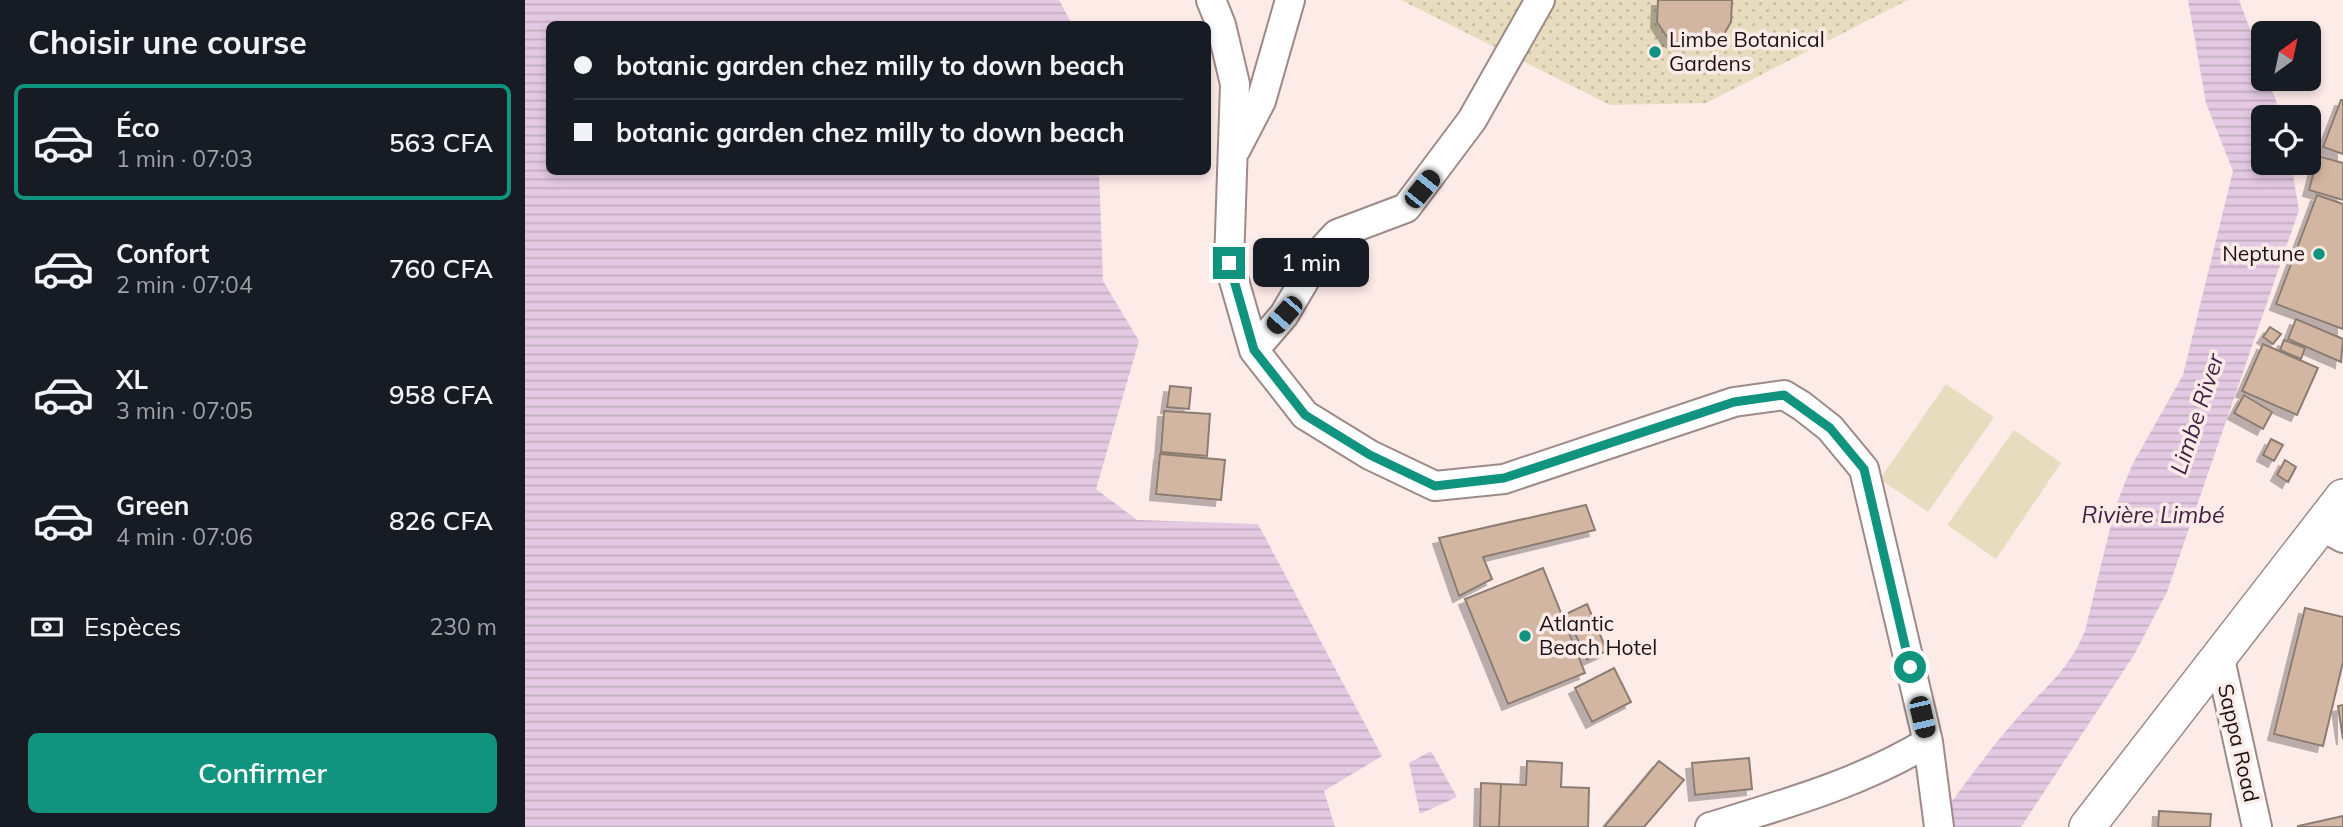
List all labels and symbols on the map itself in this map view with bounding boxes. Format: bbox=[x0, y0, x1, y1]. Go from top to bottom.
north arrow bbox=[2251, 21, 2321, 91]
place label: Limbe Botanical Gardens bbox=[1669, 26, 1825, 76]
marker: Limbe Botanical Gardens bbox=[1647, 44, 1663, 60]
car bbox=[1401, 166, 1444, 212]
callout: 1 min bbox=[1253, 238, 1369, 288]
place label: Neptune bbox=[2222, 240, 2305, 266]
marker: Neptune bbox=[2311, 246, 2327, 262]
route end bbox=[1213, 247, 1245, 279]
car bbox=[1263, 292, 1306, 338]
water label: Limbe River bbox=[2163, 348, 2230, 478]
water label: Rivière Limbé bbox=[2082, 500, 2225, 529]
place label: Atlantic Beach Hotel bbox=[1539, 610, 1657, 660]
marker: Atlantic Beach Hotel bbox=[1517, 628, 1533, 644]
route start bbox=[1894, 651, 1926, 683]
street label: Sappa Road bbox=[2213, 681, 2265, 804]
car bbox=[1908, 694, 1937, 740]

